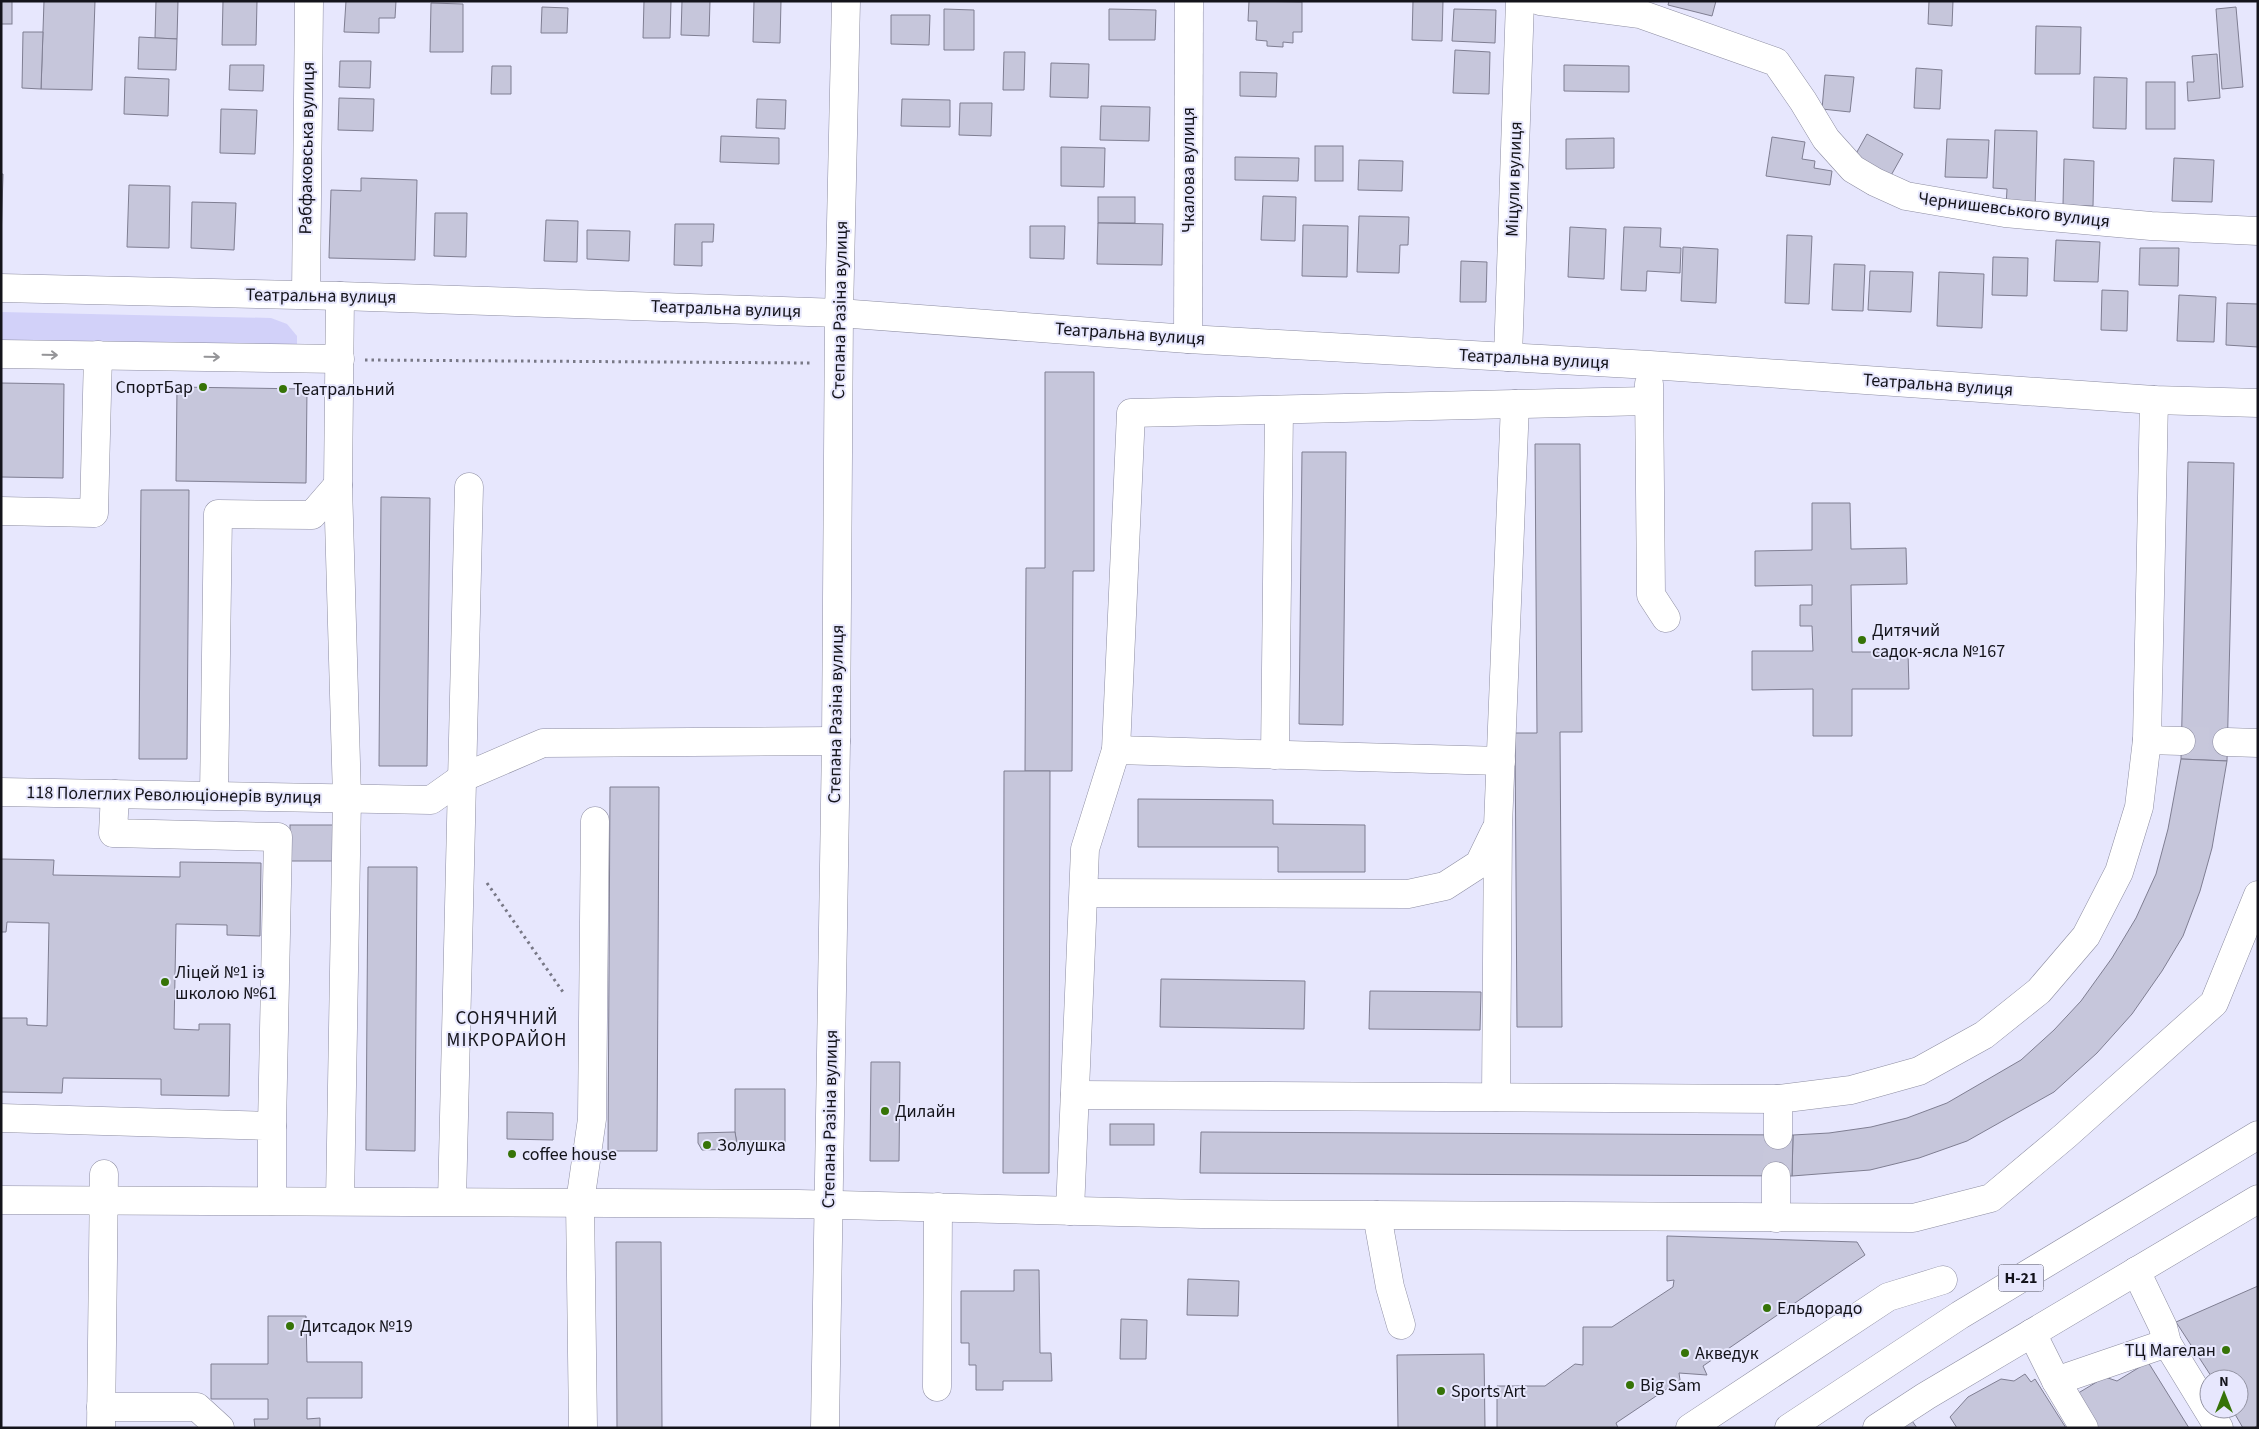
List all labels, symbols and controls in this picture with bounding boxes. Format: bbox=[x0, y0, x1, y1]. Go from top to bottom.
street label: Рабфаковська вулиця bbox=[293, 61, 321, 235]
street label: Чкалова вулиця bbox=[1176, 107, 1201, 233]
street label: Міцули вулиця bbox=[1499, 121, 1529, 237]
street label: Чернишевського вулиця bbox=[1917, 186, 2111, 234]
street label: Степана Разіна вулиця bbox=[826, 220, 854, 400]
street label: Театральна вулиця bbox=[245, 282, 397, 310]
street label: Театральна вулиця bbox=[650, 294, 802, 324]
street label: Театральна вулиця bbox=[1054, 316, 1206, 352]
street label: Театральна вулиця bbox=[1458, 343, 1610, 375]
one-way arrow bbox=[42, 350, 58, 360]
one-way arrow bbox=[204, 352, 220, 362]
street label: Театральна вулиця bbox=[1862, 367, 2014, 403]
place label: СпортБар bbox=[116, 375, 193, 400]
place label: Театральний bbox=[293, 377, 395, 402]
marker: СпортБар bbox=[197, 381, 209, 393]
marker: Театральний bbox=[277, 383, 289, 395]
place label: Дитячий садок-ясла №167 bbox=[1872, 618, 2005, 664]
street label: Степана Разіна вулиця bbox=[822, 624, 850, 804]
marker: Дитячий садок-ясла №167 bbox=[1856, 634, 1868, 646]
street label: 118 Полеглих Революціонерів вулиця bbox=[26, 780, 322, 810]
place label: Ліцей №1 із школою №61 bbox=[175, 960, 277, 1006]
marker: Ліцей №1 із школою №61 bbox=[159, 976, 171, 988]
district label: СОНЯЧНИЙ МІКРОРАЙОН bbox=[447, 1005, 567, 1054]
street label: Степана Разіна вулиця bbox=[816, 1029, 844, 1209]
place label: Дилайн bbox=[895, 1099, 956, 1124]
marker: Дилайн bbox=[879, 1105, 891, 1117]
place label: Золушка bbox=[717, 1133, 786, 1158]
marker: Золушка bbox=[701, 1139, 713, 1151]
place label: coffee house bbox=[522, 1142, 617, 1167]
marker: coffee house bbox=[506, 1148, 518, 1160]
road number: Н-21 bbox=[1998, 1264, 2044, 1292]
place label: Ельдорадо bbox=[1777, 1296, 1862, 1321]
marker: Ельдорадо bbox=[1761, 1302, 1773, 1314]
place label: Дитсадок №19 bbox=[300, 1314, 413, 1339]
marker: Дитсадок №19 bbox=[284, 1320, 296, 1332]
place label: ТЦ Магелан bbox=[2125, 1338, 2216, 1363]
place label: Акведук bbox=[1695, 1341, 1759, 1366]
marker: ТЦ Магелан bbox=[2220, 1344, 2232, 1356]
marker: Акведук bbox=[1679, 1347, 1691, 1359]
north arrow bbox=[2199, 1369, 2249, 1419]
text: N bbox=[2219, 1372, 2229, 1392]
place label: Big Sam bbox=[1640, 1373, 1701, 1398]
place label: Sports Art bbox=[1451, 1379, 1526, 1404]
marker: Big Sam bbox=[1624, 1379, 1636, 1391]
marker: Sports Art bbox=[1435, 1385, 1447, 1397]

